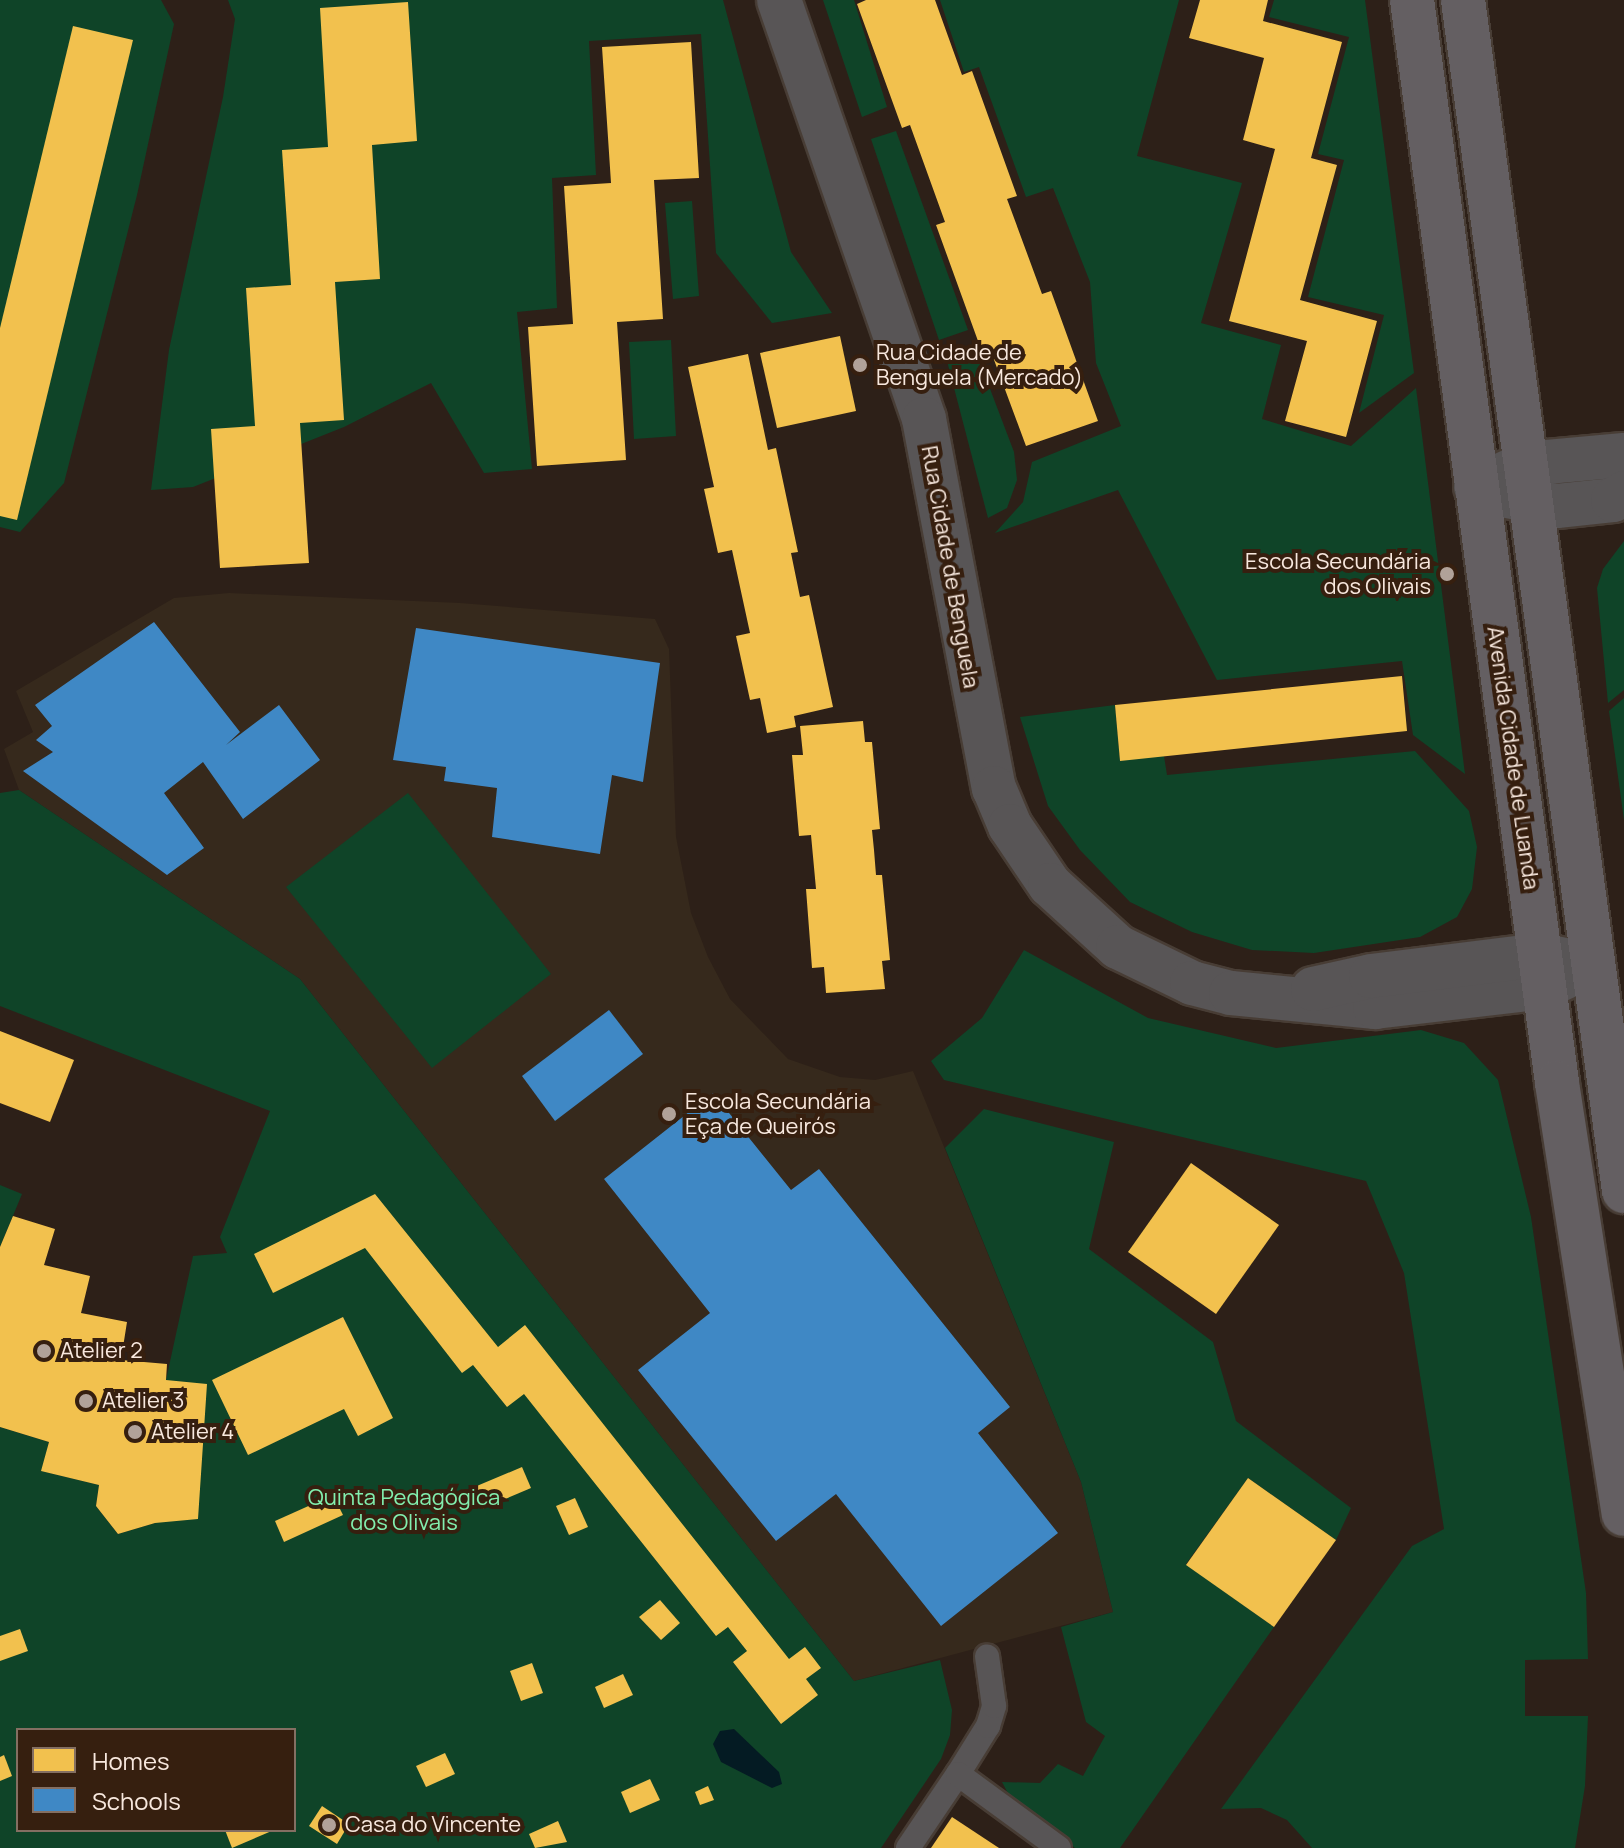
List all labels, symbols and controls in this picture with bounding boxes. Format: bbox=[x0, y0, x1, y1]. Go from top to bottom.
place label: Rua Cidade de Benguela (Mercado) bbox=[876, 339, 1083, 390]
marker: Rua Cidade de Benguela (Mercado) bbox=[851, 356, 869, 374]
street label: Rua Cidade de Benguela bbox=[916, 444, 984, 690]
place label: Escola Secundária dos Olivais bbox=[1245, 548, 1431, 600]
marker: Escola Secundária dos Olivais bbox=[1438, 565, 1456, 583]
street label: Avenida Cidade de Luanda bbox=[1481, 625, 1545, 891]
place label: Escola Secundária Eça de Queirós bbox=[685, 1088, 871, 1140]
marker: Escola Secundária Eça de Queirós bbox=[660, 1105, 678, 1123]
place label: Atelier 2 bbox=[60, 1338, 143, 1364]
marker: Atelier 2 bbox=[35, 1342, 53, 1360]
place label: Atelier 3 bbox=[102, 1388, 184, 1414]
marker: Atelier 3 bbox=[77, 1392, 95, 1410]
place label: Atelier 4 bbox=[151, 1419, 234, 1445]
marker: Atelier 4 bbox=[126, 1423, 144, 1441]
park label: Quinta Pedagógica dos Olivais bbox=[308, 1484, 500, 1536]
legend bbox=[16, 1728, 296, 1832]
text: Homes bbox=[92, 1744, 170, 1777]
text: Schools bbox=[92, 1784, 181, 1817]
place label: Casa do Vincente bbox=[345, 1812, 521, 1838]
marker: Casa do Vincente bbox=[320, 1816, 338, 1834]

